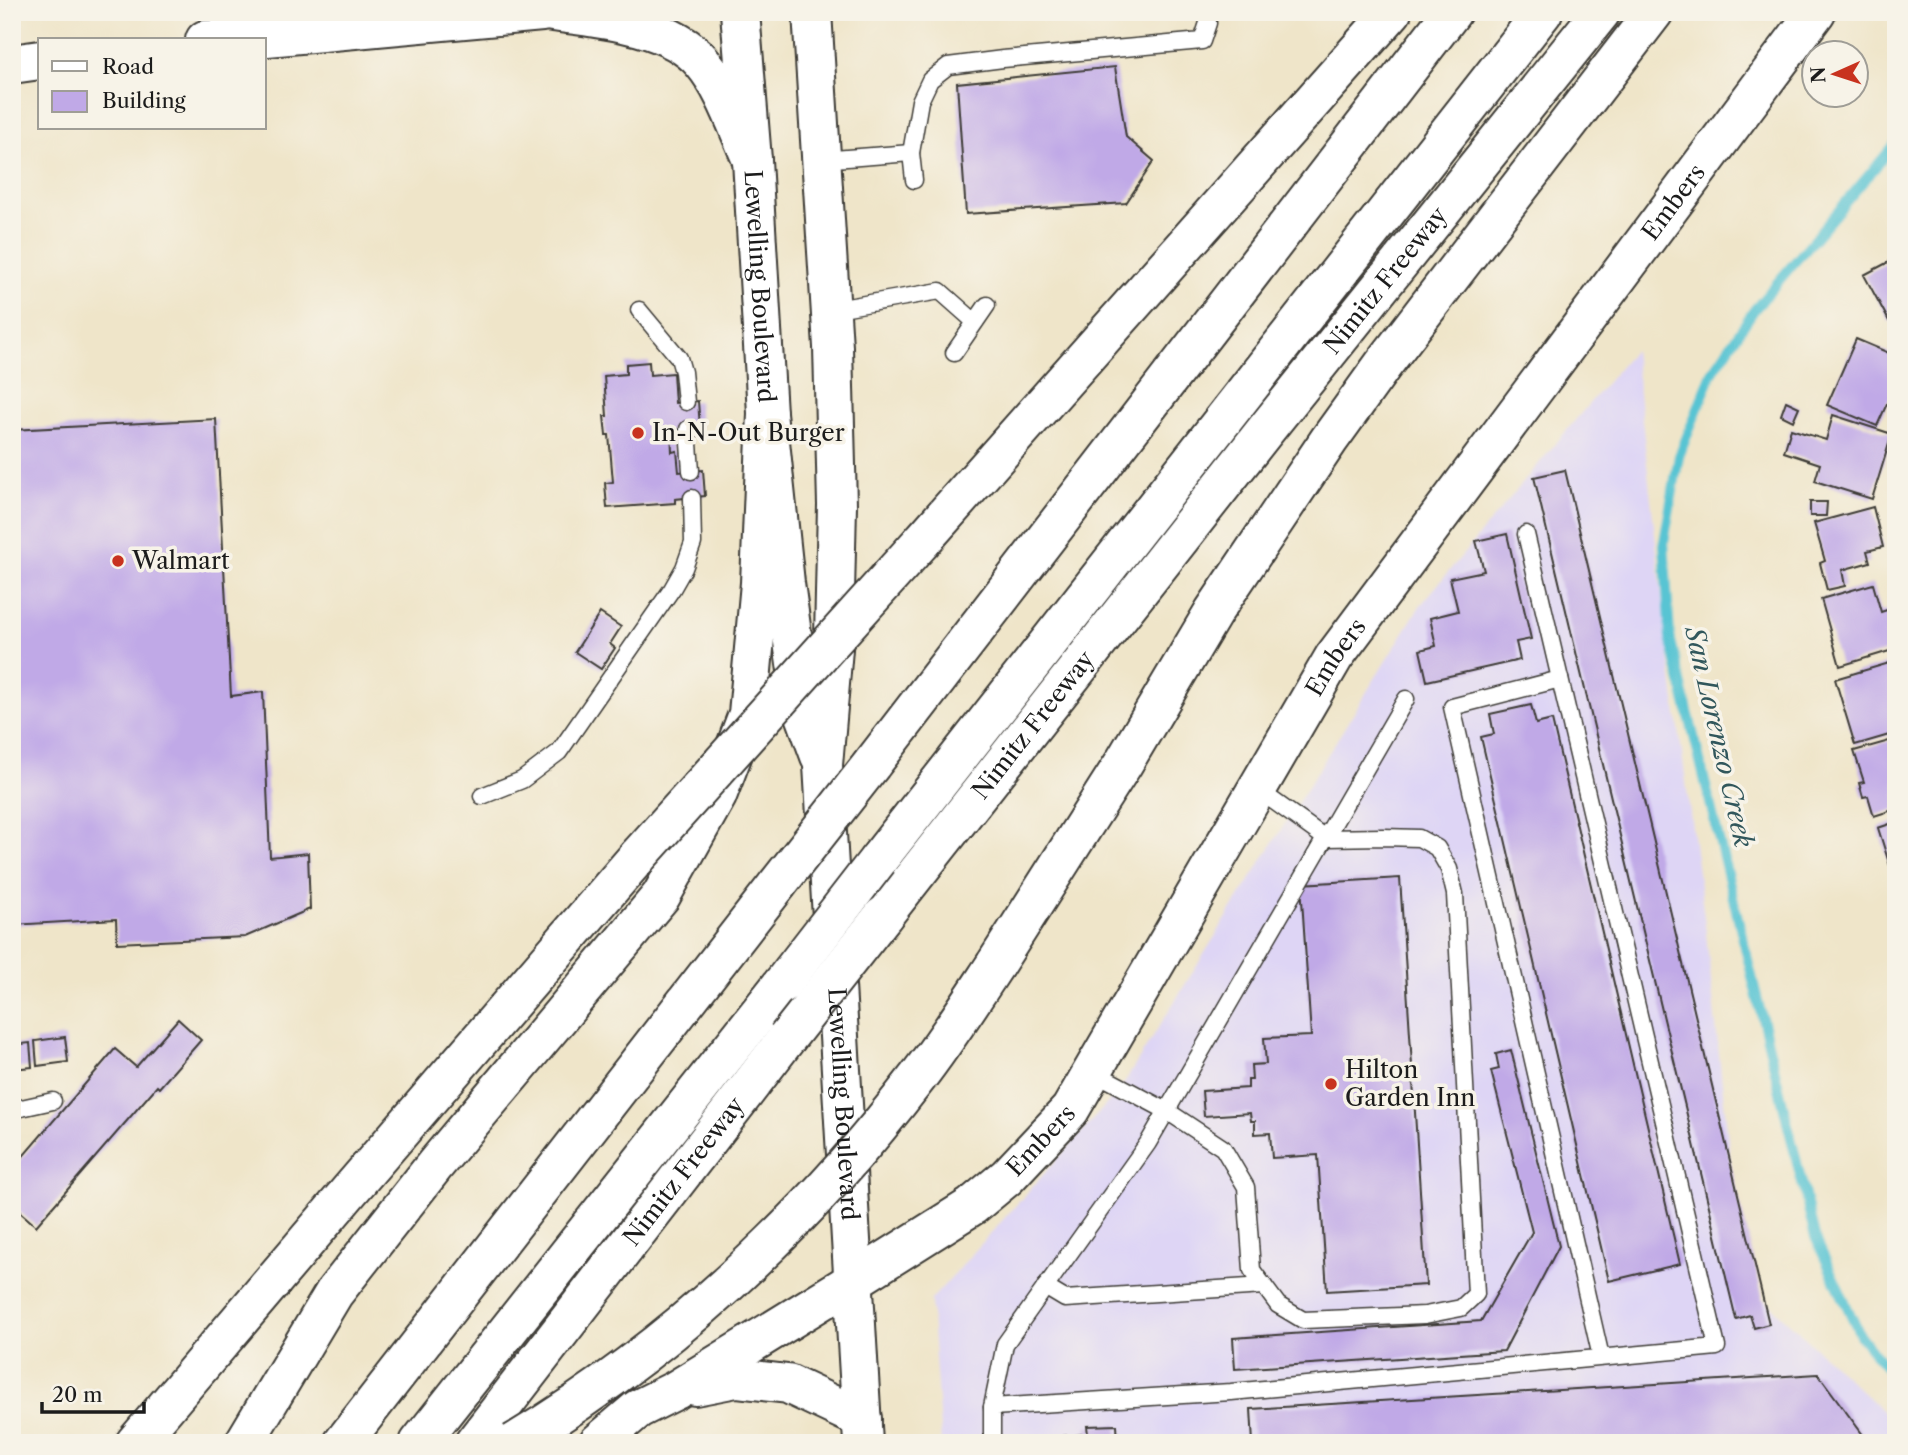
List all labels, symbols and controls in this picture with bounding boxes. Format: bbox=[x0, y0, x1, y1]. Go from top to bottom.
legend bbox=[38, 38, 266, 130]
north arrow bbox=[1800, 38, 1870, 108]
text: Road bbox=[102, 54, 154, 79]
text: N bbox=[1807, 66, 1830, 84]
text: Building bbox=[102, 88, 187, 113]
street label: Embers bbox=[1636, 158, 1711, 246]
street label: Lewelling Boulevard bbox=[739, 169, 781, 404]
street label: Nimitz Freeway bbox=[1317, 200, 1453, 360]
place label: In-N-Out Burger bbox=[652, 418, 845, 447]
marker: In-N-Out Burger bbox=[630, 425, 646, 441]
place label: Walmart bbox=[131, 546, 230, 575]
marker: Walmart bbox=[110, 553, 126, 569]
street label: Embers bbox=[1299, 613, 1372, 701]
water label: San Lorenzo Creek bbox=[1678, 622, 1760, 851]
street label: Nimitz Freeway bbox=[966, 644, 1100, 805]
street label: Lewelling Boulevard bbox=[822, 987, 865, 1222]
place label: Hilton Garden Inn bbox=[1345, 1055, 1475, 1112]
marker: Hilton Garden Inn bbox=[1323, 1076, 1339, 1092]
street label: Nimitz Freeway bbox=[617, 1091, 750, 1252]
street label: Embers bbox=[1000, 1099, 1081, 1182]
scale bar bbox=[42, 1371, 144, 1415]
text: 20 m bbox=[52, 1382, 103, 1407]

